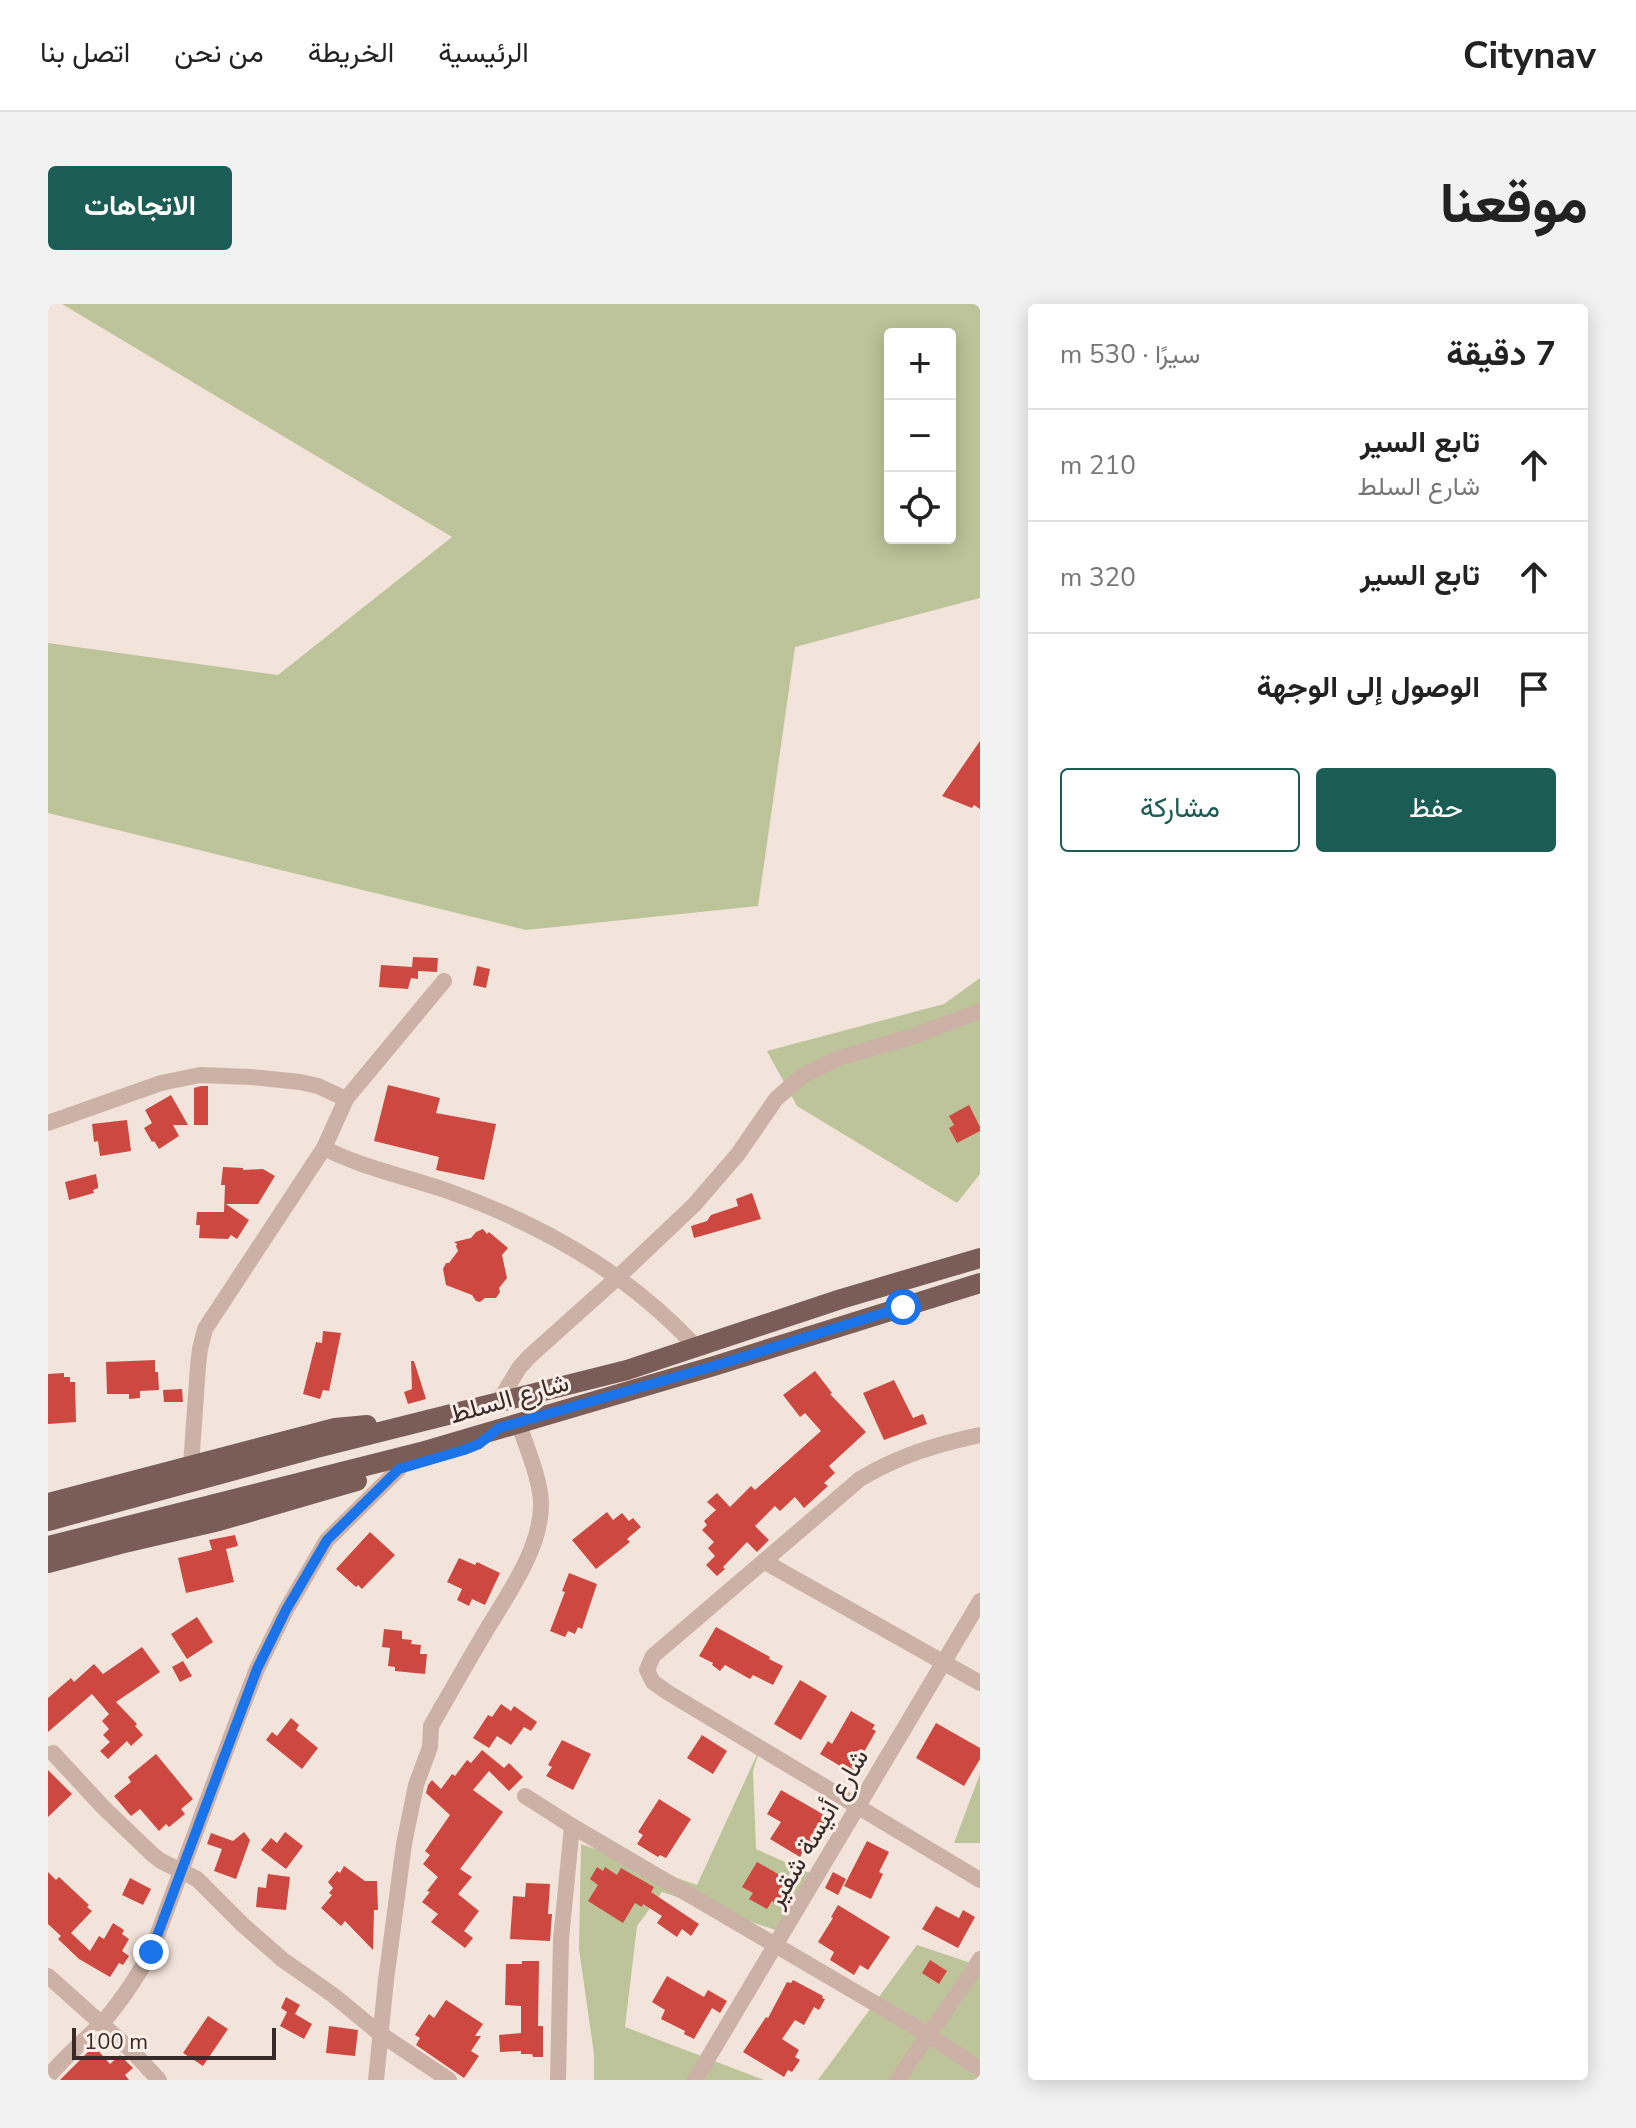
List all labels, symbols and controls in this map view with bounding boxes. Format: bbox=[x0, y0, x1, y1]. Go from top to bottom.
text: Citynav bbox=[1463, 30, 1596, 81]
text: اتصل بنا bbox=[40, 34, 130, 72]
text: من نحن bbox=[174, 34, 264, 72]
text: الخريطة bbox=[308, 34, 394, 72]
text: الرئيسية bbox=[438, 34, 529, 72]
text: موقعنا bbox=[1440, 165, 1588, 242]
button: الاتجاهات bbox=[48, 166, 232, 250]
map controls bbox=[884, 328, 956, 544]
button: + bbox=[884, 328, 956, 400]
text: 7 دقيقة bbox=[1446, 331, 1556, 377]
text: سيرًا · 530 m bbox=[1060, 337, 1200, 372]
button: − bbox=[884, 400, 956, 472]
text: تابع السير bbox=[1360, 422, 1480, 463]
icon: ahead bbox=[1512, 443, 1556, 487]
text: 210 m bbox=[1060, 448, 1136, 483]
text: شارع السلط bbox=[1357, 469, 1480, 504]
button: locate bbox=[884, 472, 956, 544]
text: تابع السير bbox=[1360, 555, 1480, 596]
icon: ahead bbox=[1512, 555, 1556, 599]
text: 320 m bbox=[1060, 560, 1136, 595]
text: الوصول إلى الوجهة bbox=[1256, 667, 1480, 708]
icon: arrive bbox=[1512, 667, 1556, 711]
button: مشاركة bbox=[1060, 768, 1300, 852]
button: حفظ bbox=[1316, 768, 1556, 852]
route start bbox=[885, 1289, 921, 1325]
street label: شارع السلط bbox=[445, 1365, 573, 1432]
street label: شارع أنيسة شقير bbox=[757, 1743, 877, 1915]
route end bbox=[133, 1934, 169, 1970]
scale bar bbox=[72, 2024, 276, 2060]
text: 100 m bbox=[84, 2027, 148, 2057]

